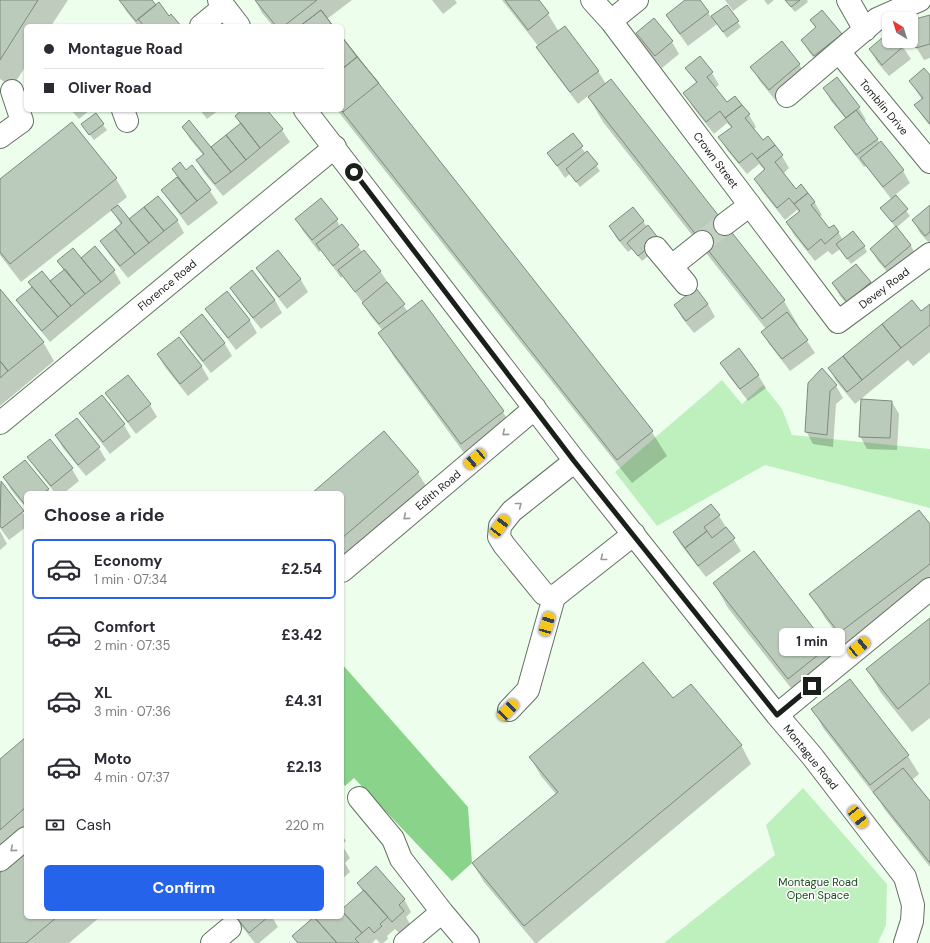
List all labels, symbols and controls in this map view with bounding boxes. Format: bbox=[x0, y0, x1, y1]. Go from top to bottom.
north arrow bbox=[882, 12, 918, 48]
map controls bbox=[882, 12, 918, 48]
text: Montague Road bbox=[68, 39, 183, 59]
street label: Tomblin Drive bbox=[857, 76, 911, 138]
text: Oliver Road bbox=[68, 78, 151, 98]
street label: Crown Street bbox=[690, 129, 742, 191]
route start bbox=[345, 163, 363, 181]
street label: Florence Road bbox=[135, 256, 199, 314]
street label: Devey Road bbox=[856, 264, 912, 312]
one-way arrow bbox=[502, 429, 510, 436]
car bbox=[462, 447, 488, 471]
street label: Edith Road bbox=[412, 467, 464, 513]
text: Choose a ride bbox=[44, 503, 165, 527]
one-way arrow bbox=[514, 503, 521, 510]
one-way arrow bbox=[403, 513, 411, 520]
car bbox=[488, 513, 512, 539]
icon: car bbox=[46, 551, 82, 587]
text: Economy bbox=[94, 551, 162, 571]
one-way arrow bbox=[600, 554, 608, 561]
text: £2.54 bbox=[281, 559, 322, 579]
text: 1 min · 07:34 bbox=[94, 571, 167, 588]
car bbox=[538, 611, 556, 637]
icon: car bbox=[46, 617, 82, 653]
text: Comfort bbox=[94, 617, 155, 637]
text: £3.42 bbox=[281, 625, 322, 645]
callout: 1 min bbox=[779, 628, 845, 656]
text: 1 min bbox=[796, 633, 828, 650]
car bbox=[846, 635, 872, 659]
text: 2 min · 07:35 bbox=[94, 637, 171, 654]
route end bbox=[803, 677, 821, 695]
icon: car bbox=[46, 683, 82, 719]
text: XL bbox=[94, 683, 112, 703]
text: £4.31 bbox=[285, 691, 322, 711]
car bbox=[495, 697, 521, 723]
text: 3 min · 07:36 bbox=[94, 703, 171, 720]
street label: Montague Road bbox=[781, 722, 842, 792]
icon: car bbox=[46, 749, 82, 785]
text: Moto bbox=[94, 749, 132, 769]
text: £2.13 bbox=[286, 757, 322, 777]
text: 4 min · 07:37 bbox=[94, 769, 170, 786]
car bbox=[846, 804, 870, 830]
icon: cash bbox=[44, 814, 66, 836]
text: Cash bbox=[76, 815, 111, 835]
text: 220 m bbox=[285, 817, 324, 834]
one-way arrow bbox=[10, 845, 18, 852]
button: Confirm bbox=[44, 865, 324, 911]
park label: Montague Road Open Space bbox=[778, 875, 858, 902]

